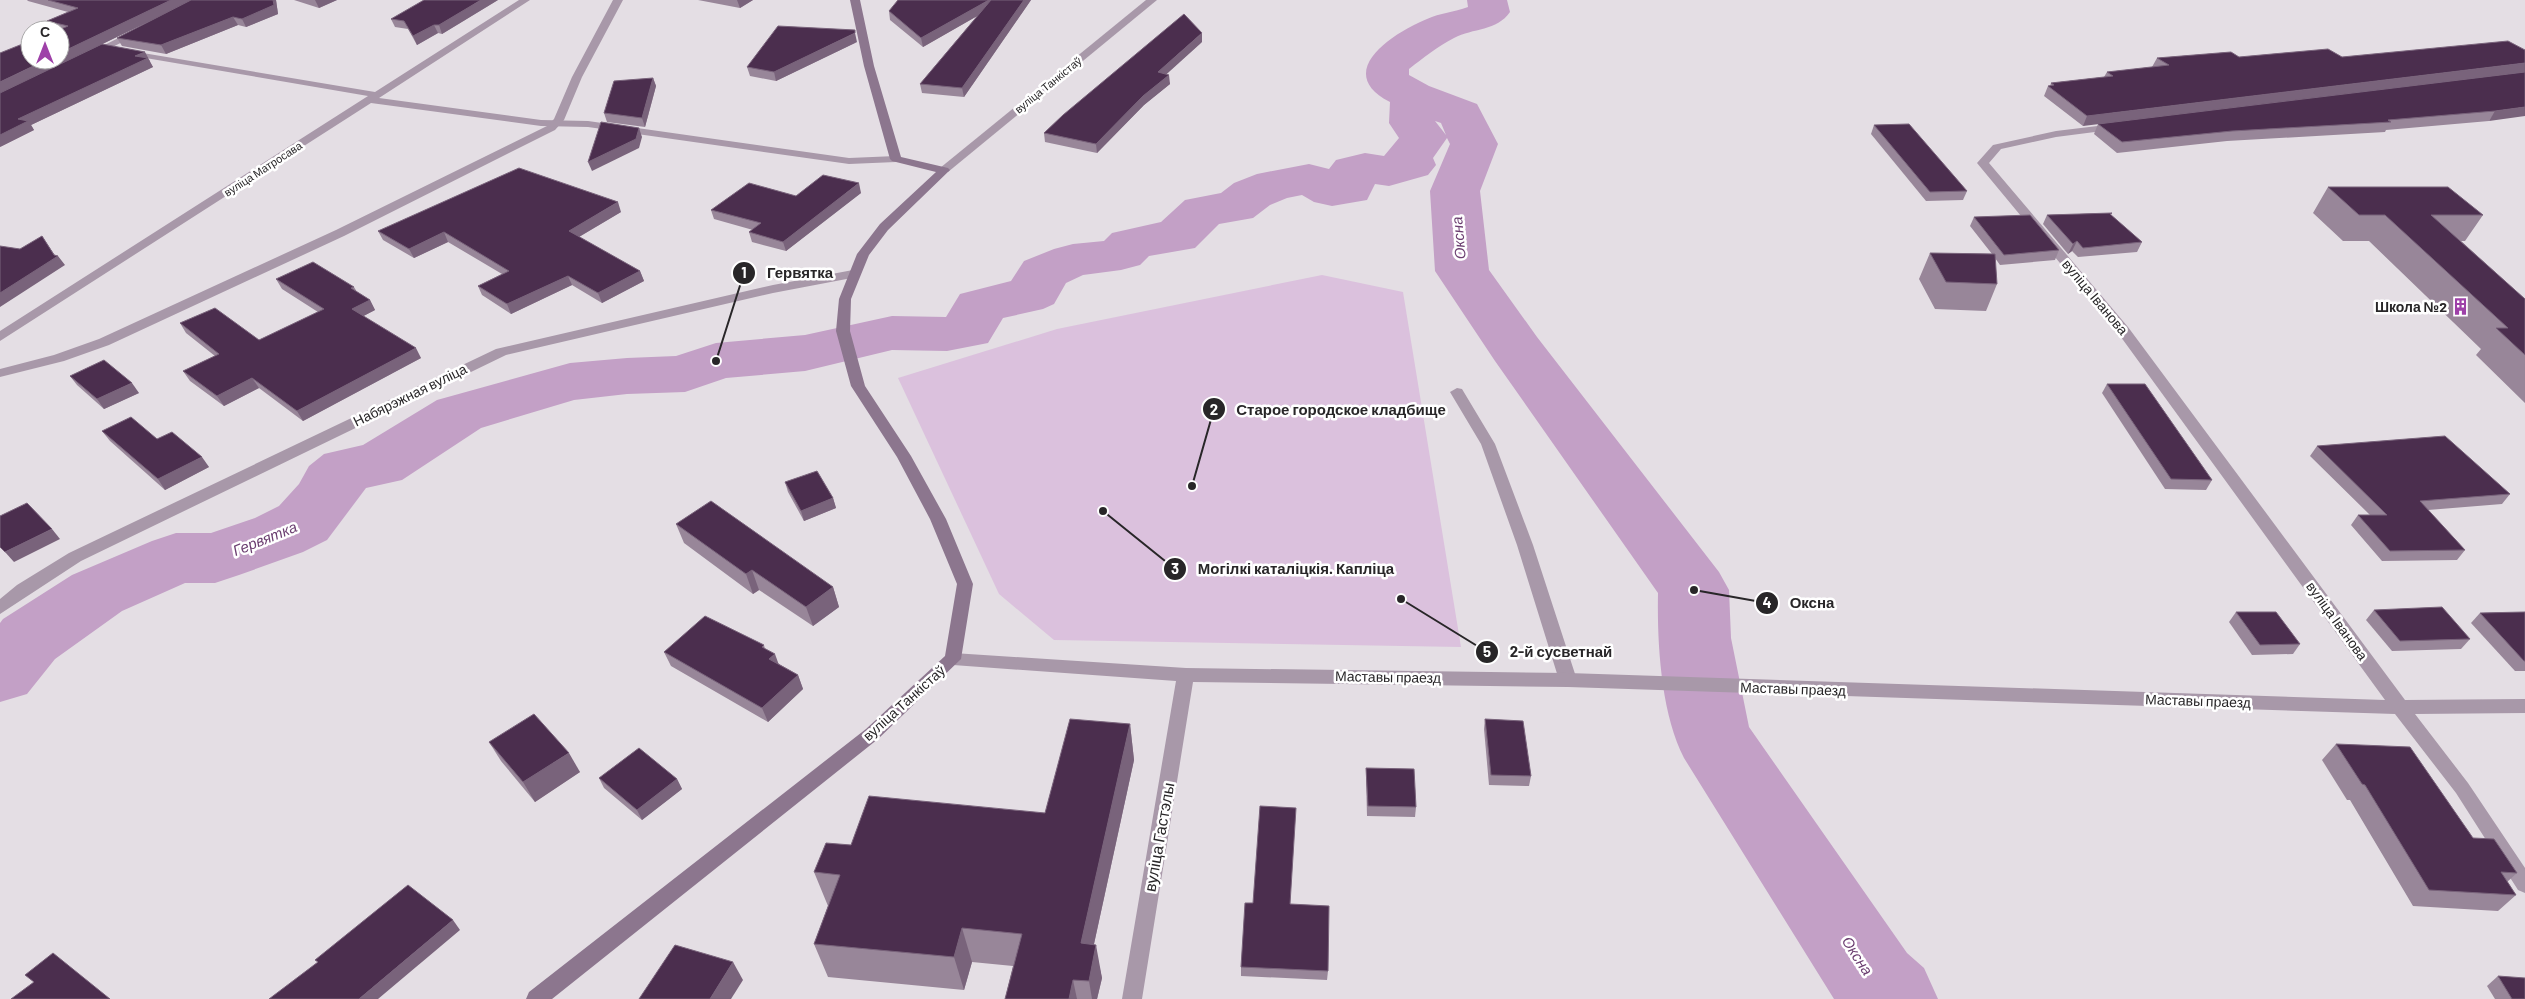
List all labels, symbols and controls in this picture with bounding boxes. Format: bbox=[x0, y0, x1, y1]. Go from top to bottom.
north arrow bbox=[20, 20, 70, 70]
text: С bbox=[40, 23, 50, 40]
street label: вуліца Танкістаў bbox=[1012, 53, 1084, 115]
street label: вуліца Матросава bbox=[221, 138, 305, 199]
water label: Оксна bbox=[1447, 216, 1469, 260]
street label: вуліца Іванова bbox=[2059, 255, 2132, 338]
callout: Гервятка bbox=[732, 258, 843, 288]
text: 1 bbox=[741, 263, 747, 281]
text: Гервятка bbox=[767, 263, 834, 281]
building icon: Школа №2 bbox=[2451, 297, 2471, 317]
place label: Школа №2 bbox=[2375, 298, 2447, 315]
street label: Набярэжная вуліца bbox=[350, 360, 470, 429]
callout: Старое городское кладбище bbox=[1201, 394, 1456, 424]
text: 2 bbox=[1210, 400, 1218, 418]
text: Старое городское кладбище bbox=[1236, 400, 1446, 418]
water label: Гервятка bbox=[230, 517, 299, 559]
callout: Могілкі каталіцкія. Капліца bbox=[1163, 554, 1404, 584]
text: 3 bbox=[1171, 559, 1179, 577]
text: Могілкі каталіцкія. Капліца bbox=[1198, 559, 1395, 577]
street label: вуліца Іванова bbox=[2303, 578, 2372, 664]
callout: Оксна bbox=[1755, 588, 1845, 618]
text: 4 bbox=[1762, 593, 1772, 611]
text: Оксна bbox=[1790, 593, 1835, 611]
callout: 2-й сусветнай bbox=[1475, 637, 1622, 667]
text: 5 bbox=[1483, 642, 1491, 660]
text: 2-й сусветнай bbox=[1510, 642, 1612, 660]
street label: вуліца Танкістаў bbox=[859, 661, 948, 744]
street label: Маставы праезд bbox=[1335, 667, 1441, 686]
street label: Маставы праезд bbox=[1740, 678, 1846, 699]
street label: Маставы праезд bbox=[2145, 690, 2251, 711]
street label: вуліца Гастэлы bbox=[1140, 781, 1177, 893]
water label: Оксна bbox=[1839, 933, 1877, 978]

